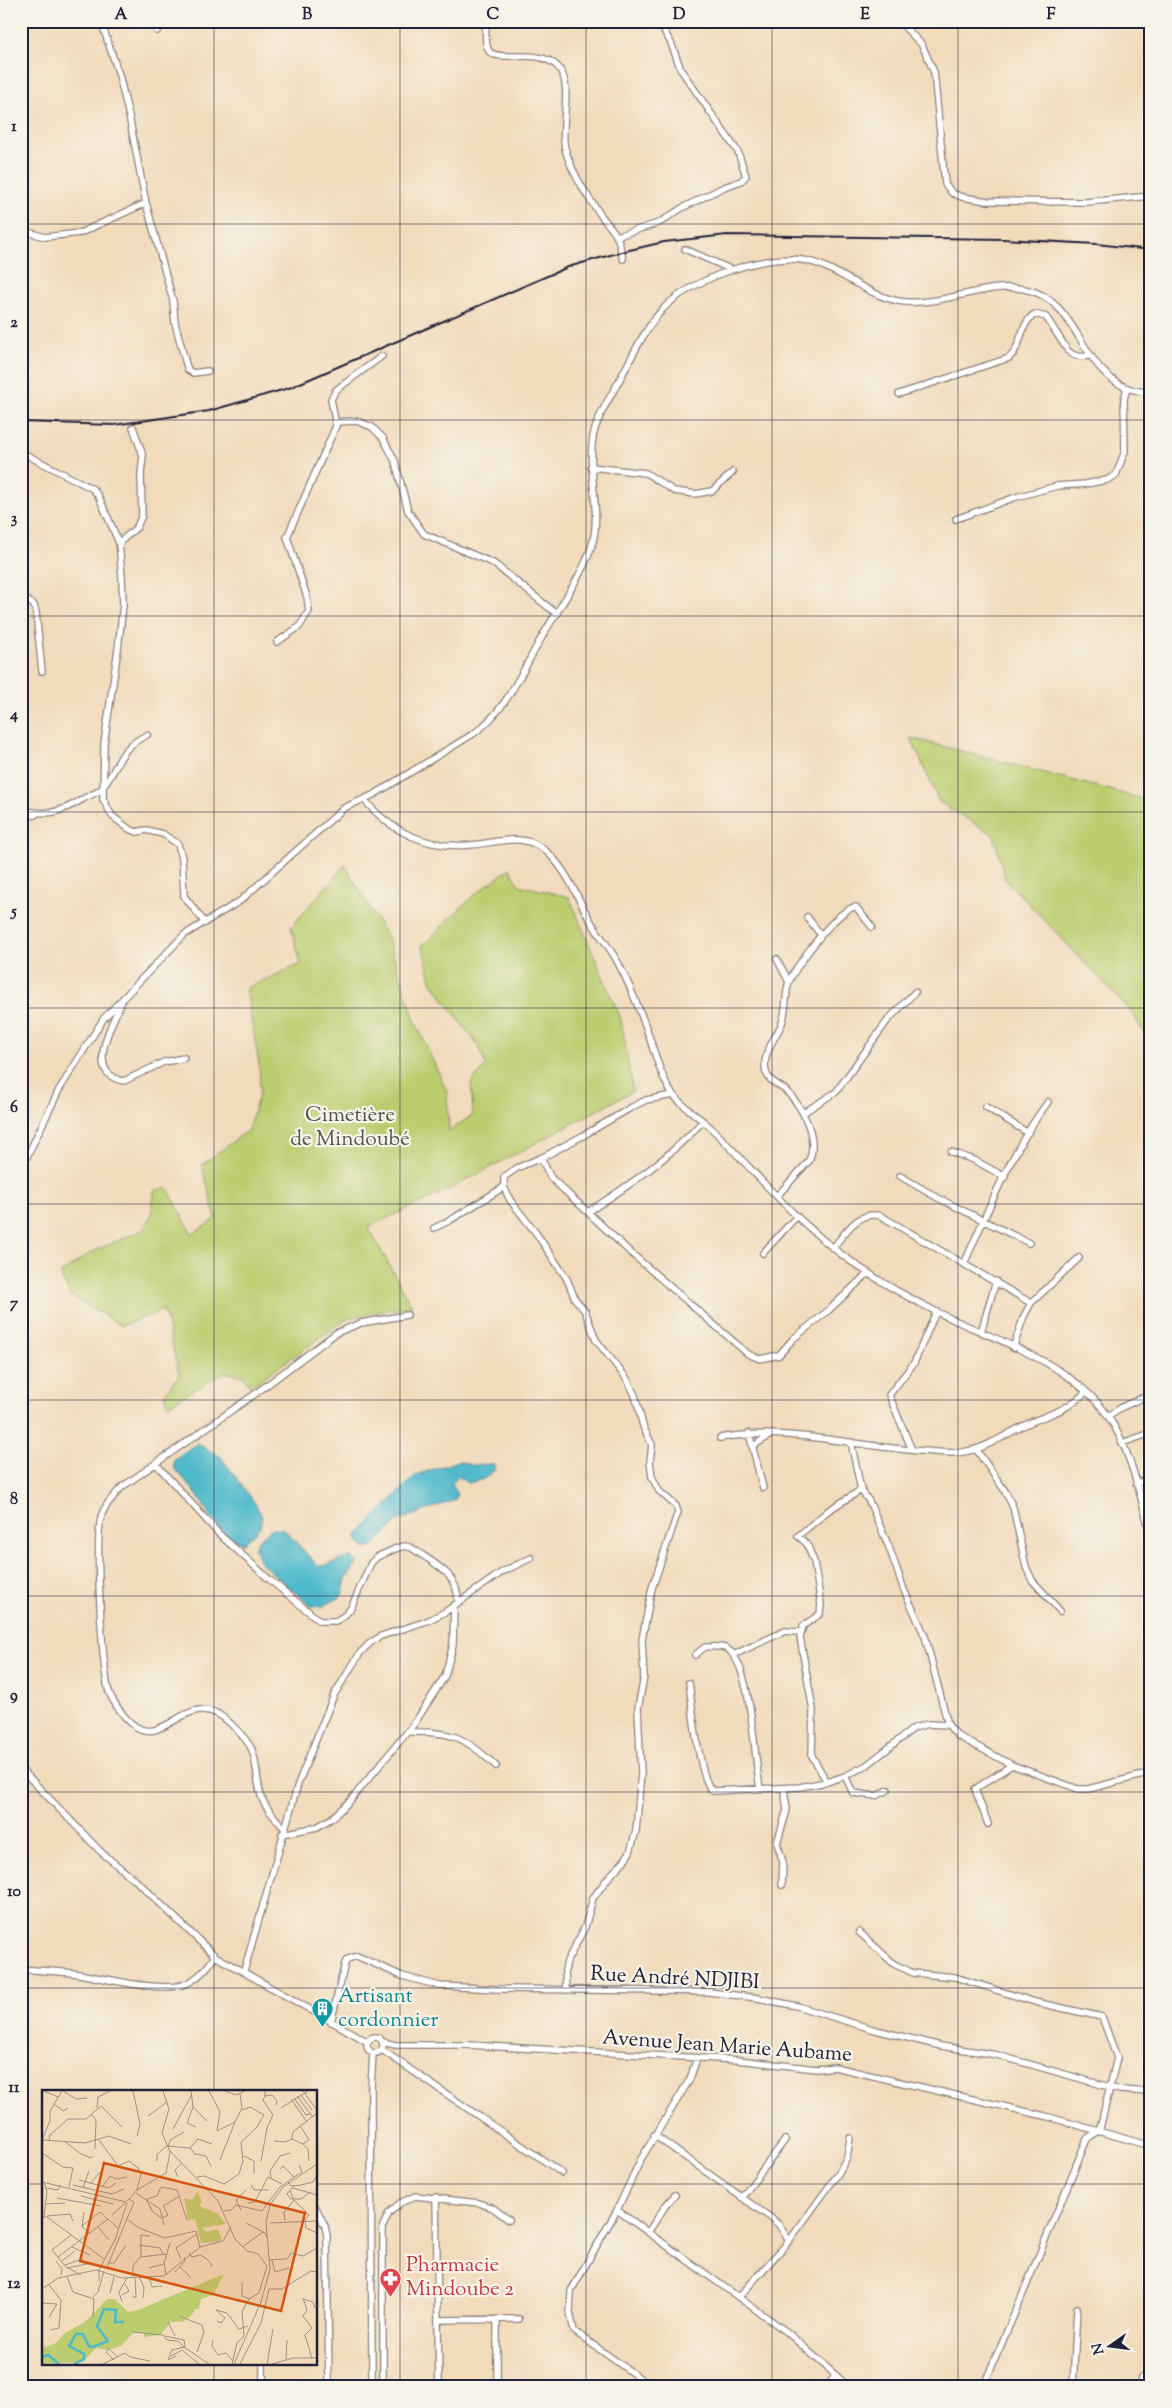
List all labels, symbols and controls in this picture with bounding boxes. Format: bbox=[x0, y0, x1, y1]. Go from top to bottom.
text: A bbox=[115, 4, 128, 27]
text: B bbox=[302, 4, 312, 27]
text: C bbox=[487, 4, 500, 27]
text: D bbox=[673, 4, 686, 27]
text: E bbox=[860, 4, 870, 27]
text: F bbox=[1047, 4, 1056, 27]
text: 1 bbox=[11, 116, 17, 139]
text: 2 bbox=[10, 312, 18, 335]
text: 3 bbox=[11, 508, 18, 531]
text: 4 bbox=[9, 704, 18, 727]
text: 5 bbox=[9, 901, 17, 924]
text: 6 bbox=[10, 1097, 18, 1120]
park label: Cimetière de Mindoubé bbox=[290, 1101, 410, 1155]
text: 7 bbox=[10, 1293, 19, 1316]
text: 8 bbox=[10, 1489, 18, 1512]
text: 9 bbox=[10, 1685, 18, 1708]
text: 10 bbox=[7, 1881, 21, 1904]
street label: Rue André NDJIBI bbox=[589, 1960, 761, 1998]
place label: Artisant cordonnier bbox=[338, 1982, 438, 2036]
building icon: Artisant cordonnier bbox=[310, 1997, 334, 2028]
street label: Avenue Jean Marie Aubame bbox=[601, 2023, 853, 2071]
text: 11 bbox=[9, 2077, 20, 2100]
inset map bbox=[42, 2090, 318, 2366]
place label: Pharmacie Mindoube 2 bbox=[406, 2251, 514, 2305]
pharmacy icon: Pharmacie Mindoube 2 bbox=[378, 2266, 402, 2297]
text: 12 bbox=[8, 2273, 21, 2296]
north arrow bbox=[1084, 2320, 1134, 2370]
text: N bbox=[1088, 2341, 1110, 2357]

